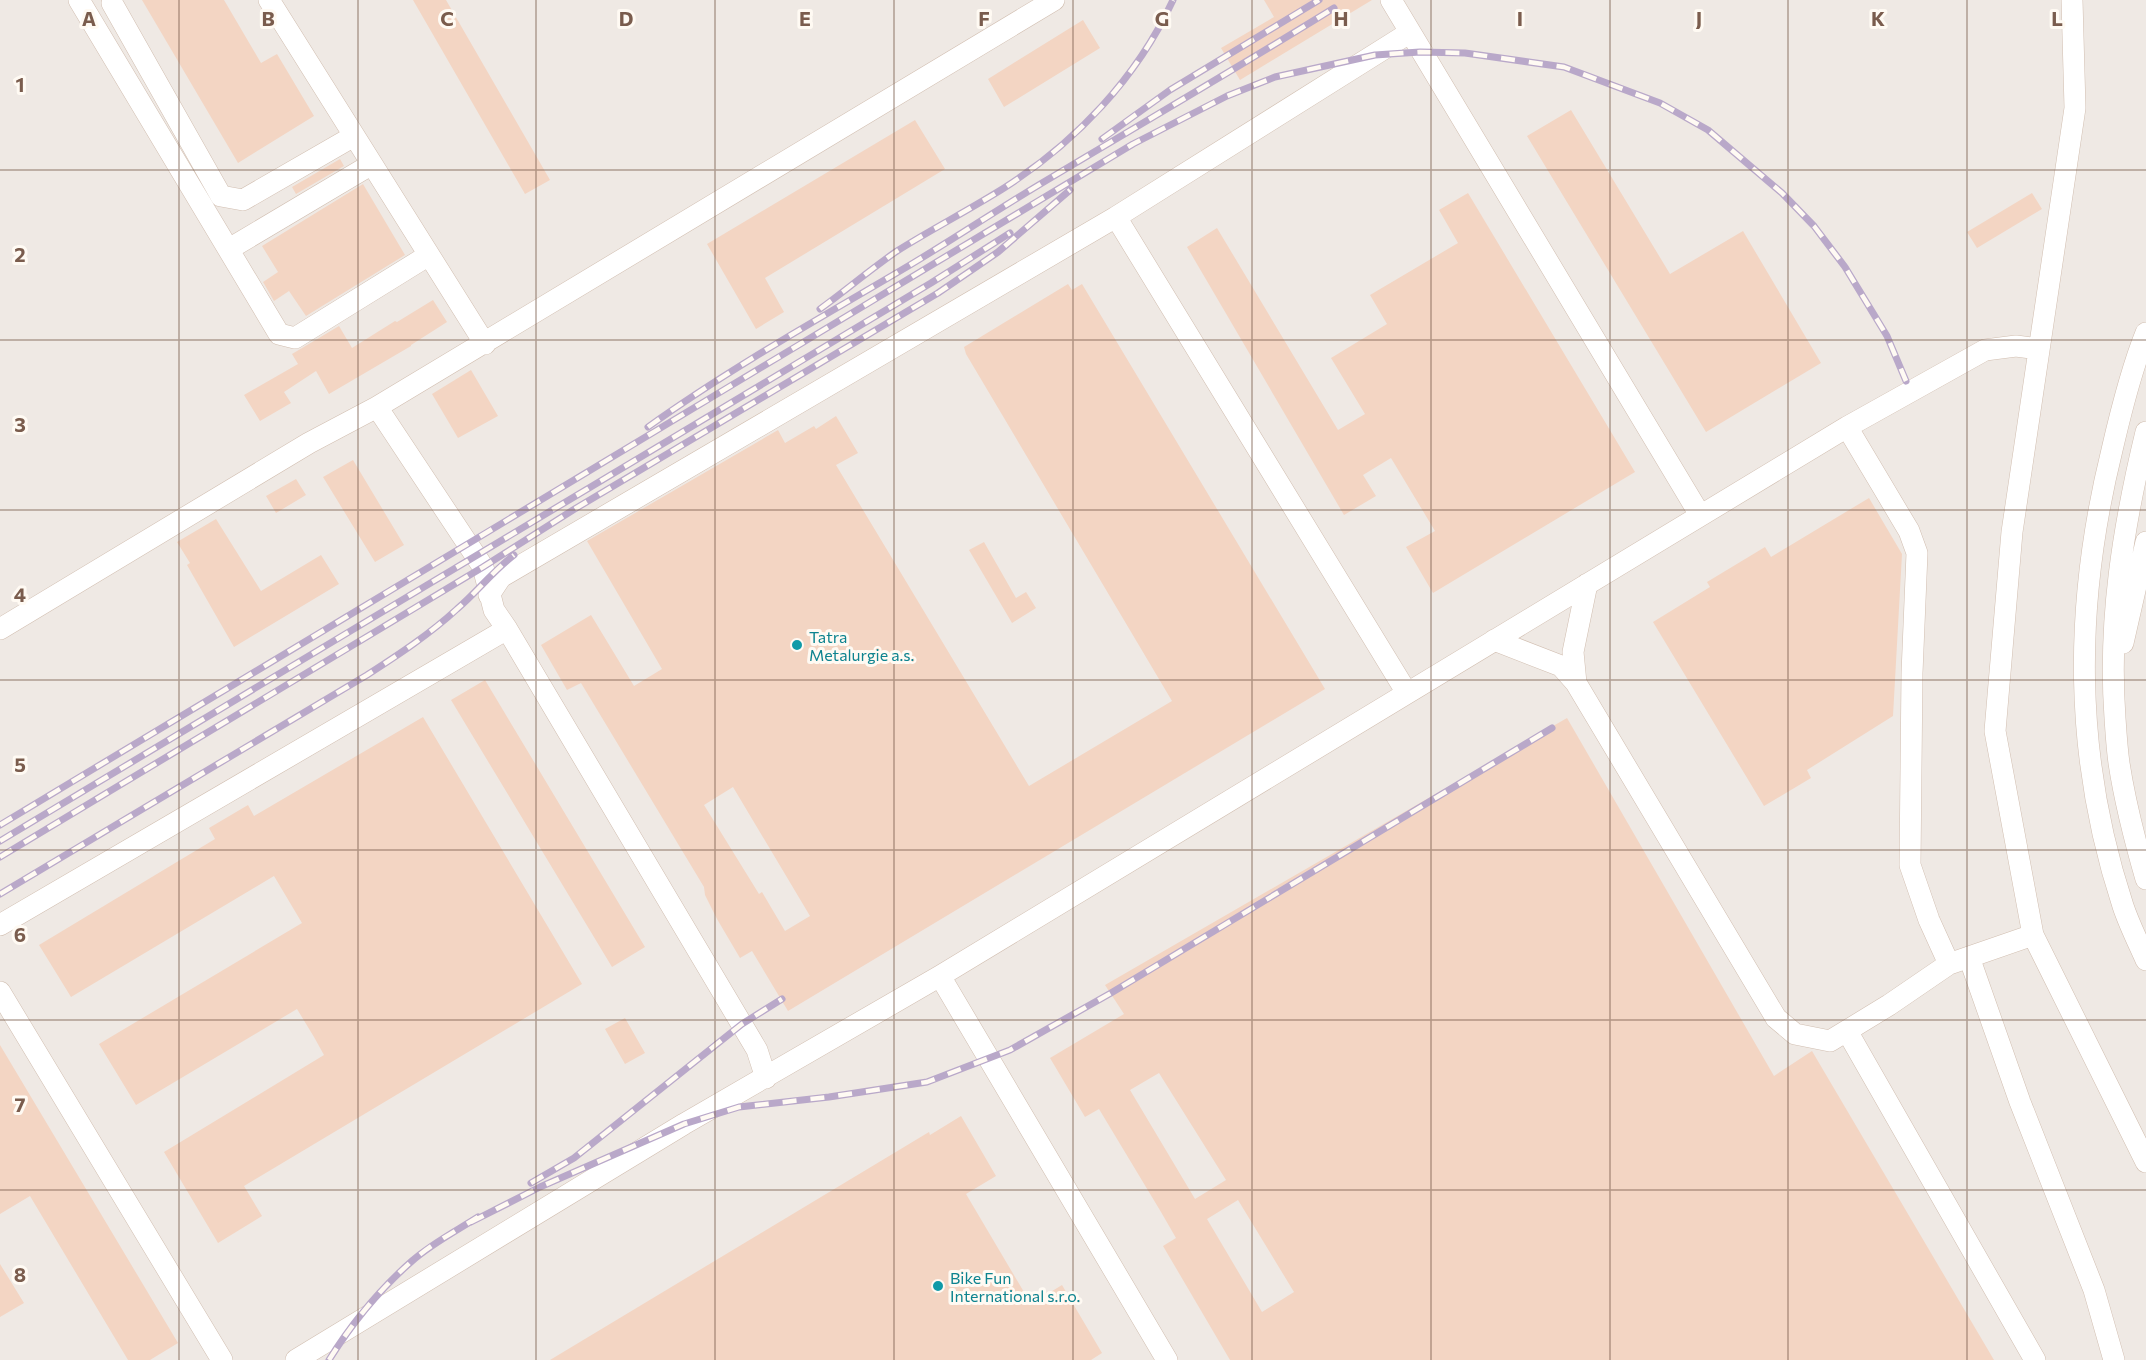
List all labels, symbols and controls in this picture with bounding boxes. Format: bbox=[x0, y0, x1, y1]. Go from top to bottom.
text: A bbox=[82, 6, 96, 30]
text: B bbox=[261, 6, 275, 30]
text: C bbox=[440, 6, 454, 30]
text: D bbox=[619, 6, 633, 30]
text: E bbox=[799, 6, 811, 30]
text: F bbox=[978, 6, 990, 30]
text: G bbox=[1155, 6, 1169, 30]
text: H bbox=[1334, 6, 1349, 30]
text: I bbox=[1517, 6, 1523, 30]
text: J bbox=[1696, 6, 1702, 30]
text: K bbox=[1871, 6, 1885, 30]
text: L bbox=[2051, 6, 2063, 30]
text: 1 bbox=[15, 72, 25, 96]
text: 2 bbox=[14, 242, 26, 266]
text: 3 bbox=[14, 412, 26, 436]
text: 4 bbox=[14, 582, 26, 606]
place label: Tatra Metalurgie a.s. bbox=[809, 627, 914, 664]
marker: Tatra Metalurgie a.s. bbox=[790, 638, 804, 652]
text: 5 bbox=[14, 752, 26, 776]
text: 6 bbox=[14, 922, 26, 946]
text: 7 bbox=[15, 1092, 26, 1116]
text: 8 bbox=[14, 1262, 26, 1286]
place label: Bike Fun International s.r.o. bbox=[950, 1268, 1080, 1305]
marker: Bike Fun International s.r.o. bbox=[931, 1279, 945, 1293]

